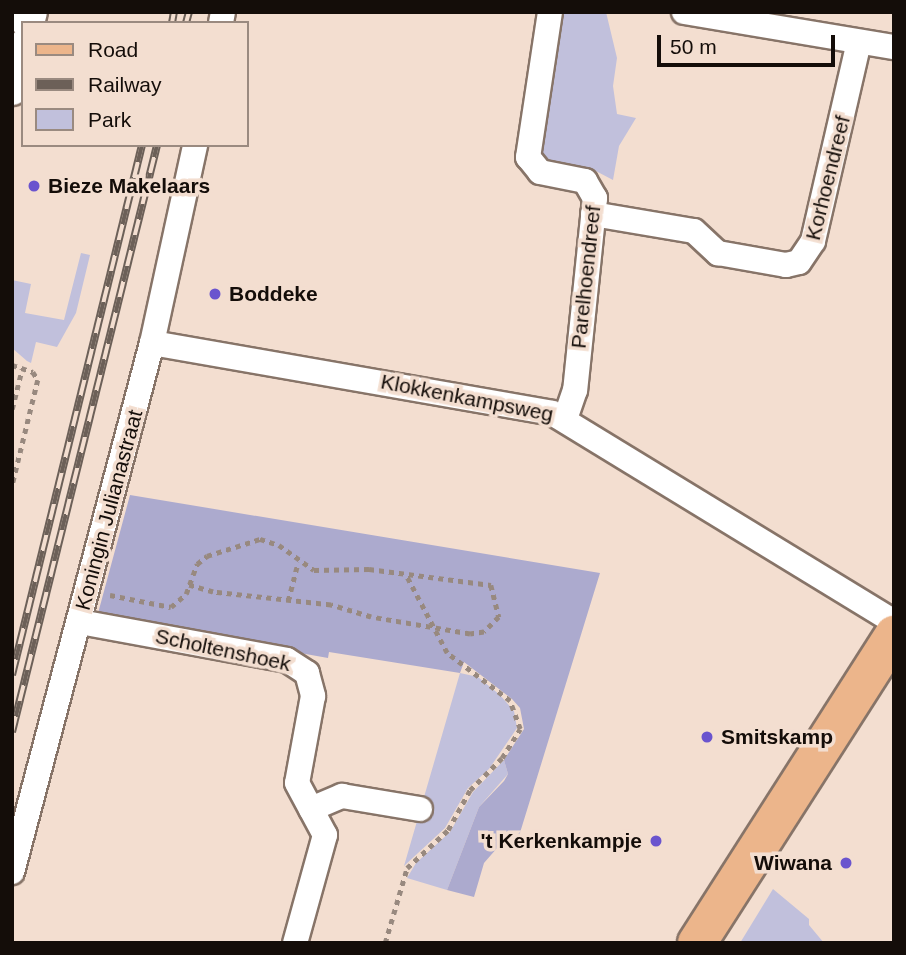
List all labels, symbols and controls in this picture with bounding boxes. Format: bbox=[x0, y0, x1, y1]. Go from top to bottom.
legend bbox=[21, 21, 248, 147]
scale bar bbox=[661, 21, 839, 65]
text: 50 m bbox=[670, 35, 717, 58]
text: Road bbox=[88, 38, 138, 61]
text: Railway bbox=[88, 73, 162, 96]
text: Park bbox=[88, 108, 131, 131]
street label: Korhoendreef bbox=[800, 113, 856, 243]
place label: Bieze Makelaars bbox=[48, 173, 210, 199]
marker: Bieze Makelaars bbox=[26, 178, 42, 194]
street label: Parelhoendreef bbox=[566, 204, 606, 350]
place label: Boddeke bbox=[229, 281, 318, 307]
marker: Boddeke bbox=[207, 286, 223, 302]
street label: Klokkenkampsweg bbox=[379, 369, 555, 427]
street label: Koningin Julianastraat bbox=[70, 407, 148, 613]
street label: Scholtenshoek bbox=[153, 623, 293, 677]
place label: Smitskamp bbox=[721, 724, 833, 750]
marker: Smitskamp bbox=[699, 729, 715, 745]
place label: 't Kerkenkampje bbox=[481, 828, 642, 854]
marker: 't Kerkenkampje bbox=[648, 833, 664, 849]
place label: Wiwana bbox=[754, 850, 832, 876]
marker: Wiwana bbox=[838, 855, 854, 871]

